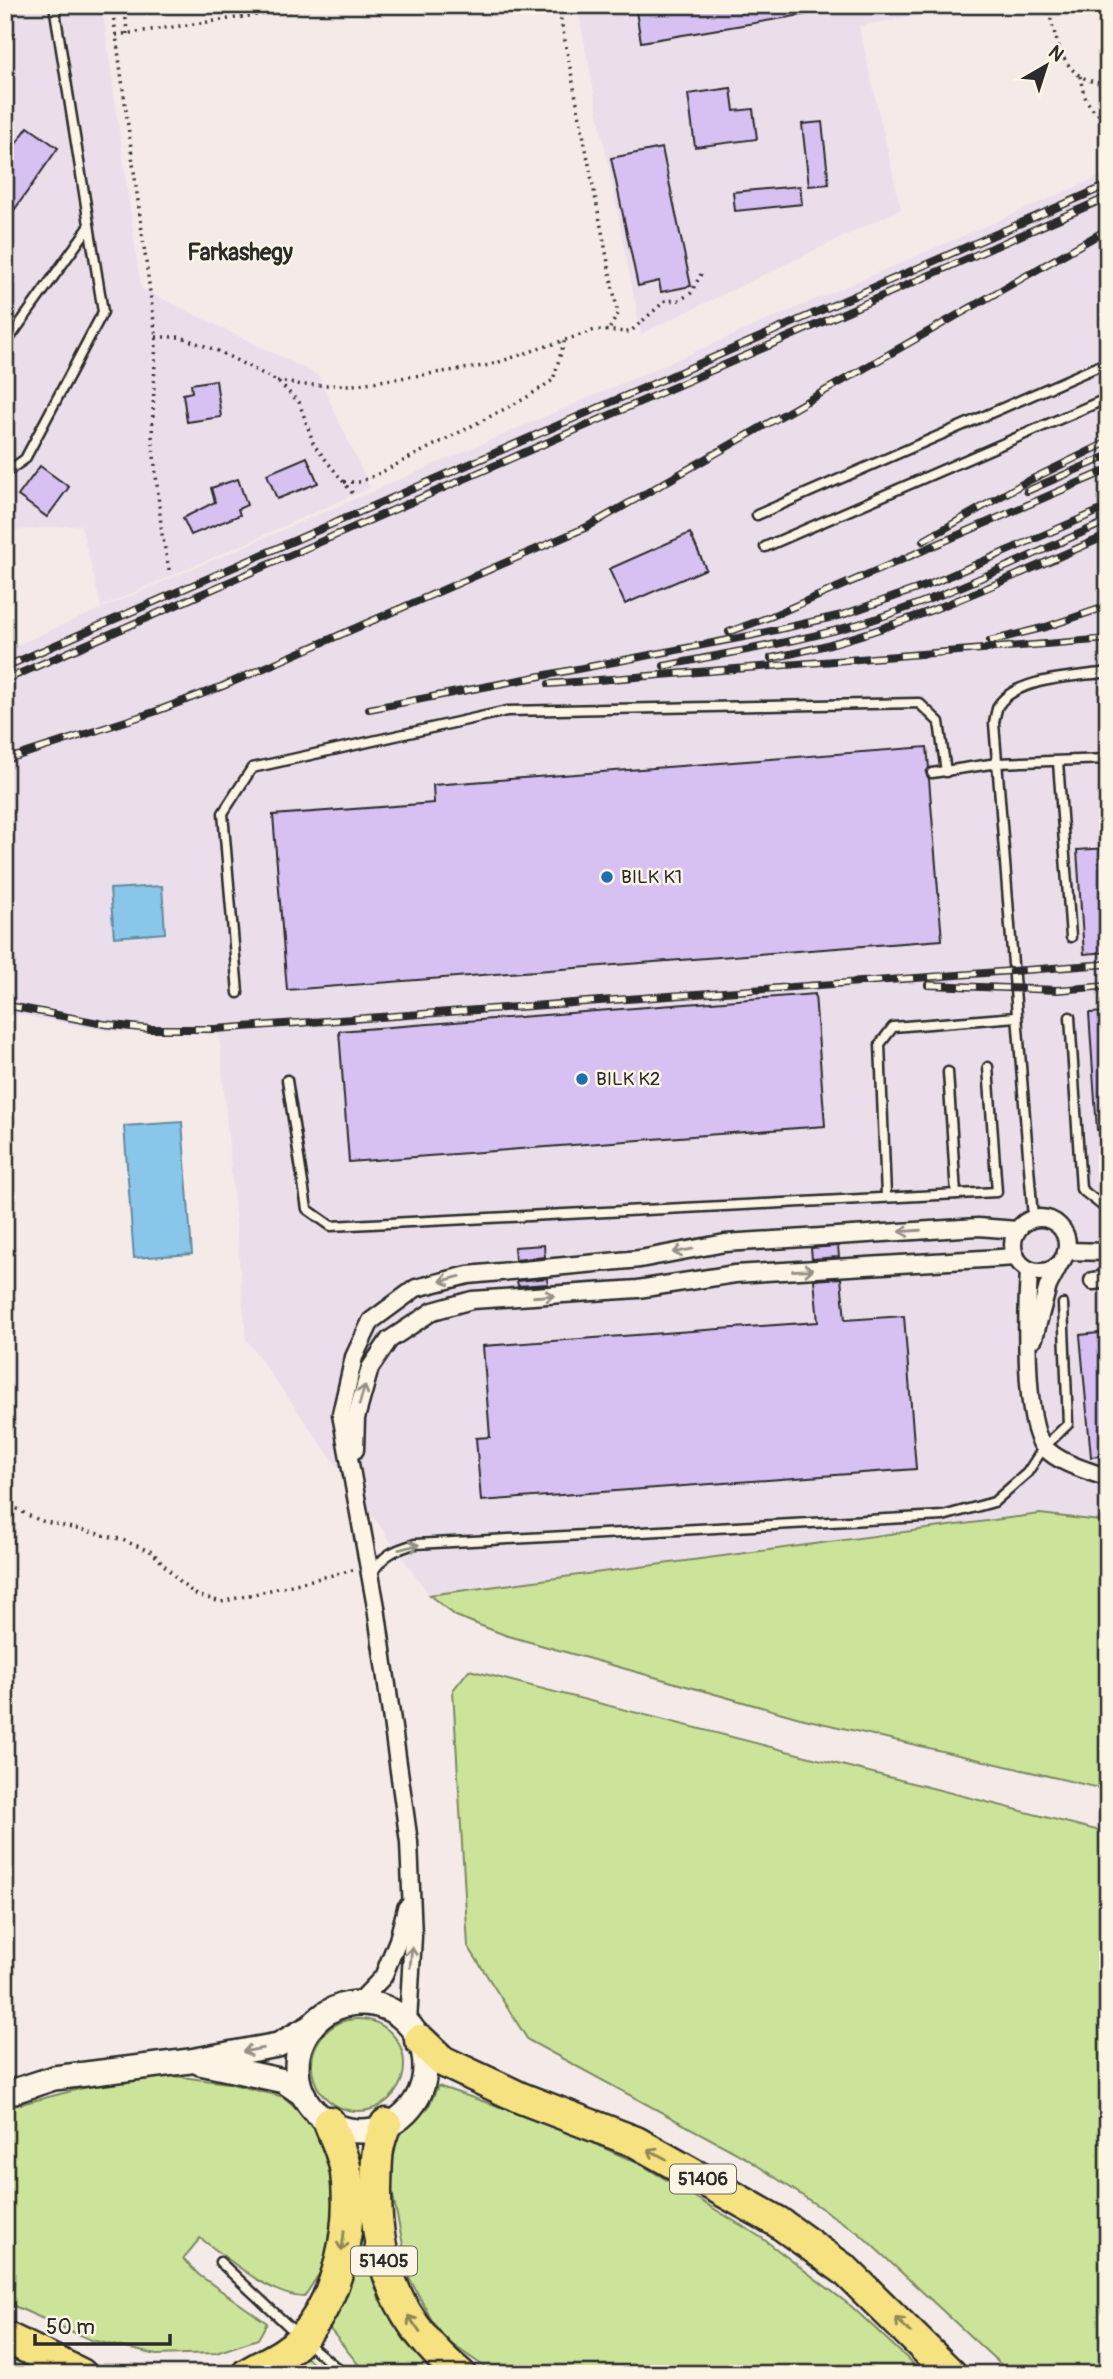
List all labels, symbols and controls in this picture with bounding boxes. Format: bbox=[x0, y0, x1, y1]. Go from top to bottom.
north arrow bbox=[1012, 32, 1082, 102]
text: N bbox=[1044, 40, 1069, 67]
district label: Farkashegy bbox=[187, 238, 293, 267]
place label: BILK K1 bbox=[621, 865, 682, 889]
marker: BILK K1 bbox=[599, 869, 615, 885]
place label: BILK K2 bbox=[596, 1067, 661, 1091]
marker: BILK K2 bbox=[574, 1071, 590, 1087]
one-way arrow bbox=[899, 1225, 922, 1238]
one-way arrow bbox=[672, 1245, 695, 1258]
one-way arrow bbox=[791, 1263, 814, 1276]
one-way arrow bbox=[439, 1273, 462, 1286]
one-way arrow bbox=[532, 1289, 555, 1302]
one-way arrow bbox=[357, 1384, 370, 1406]
one-way arrow bbox=[397, 1540, 420, 1553]
one-way arrow bbox=[405, 1946, 418, 1969]
one-way arrow bbox=[242, 2044, 265, 2057]
one-way arrow bbox=[648, 2147, 668, 2161]
road number: 51406 bbox=[670, 2164, 736, 2194]
one-way arrow bbox=[336, 2229, 349, 2252]
road number: 51405 bbox=[351, 2246, 417, 2276]
scale bar bbox=[35, 2302, 170, 2346]
text: 50 m bbox=[46, 2314, 95, 2341]
one-way arrow bbox=[407, 2315, 421, 2334]
one-way arrow bbox=[895, 2317, 912, 2334]

